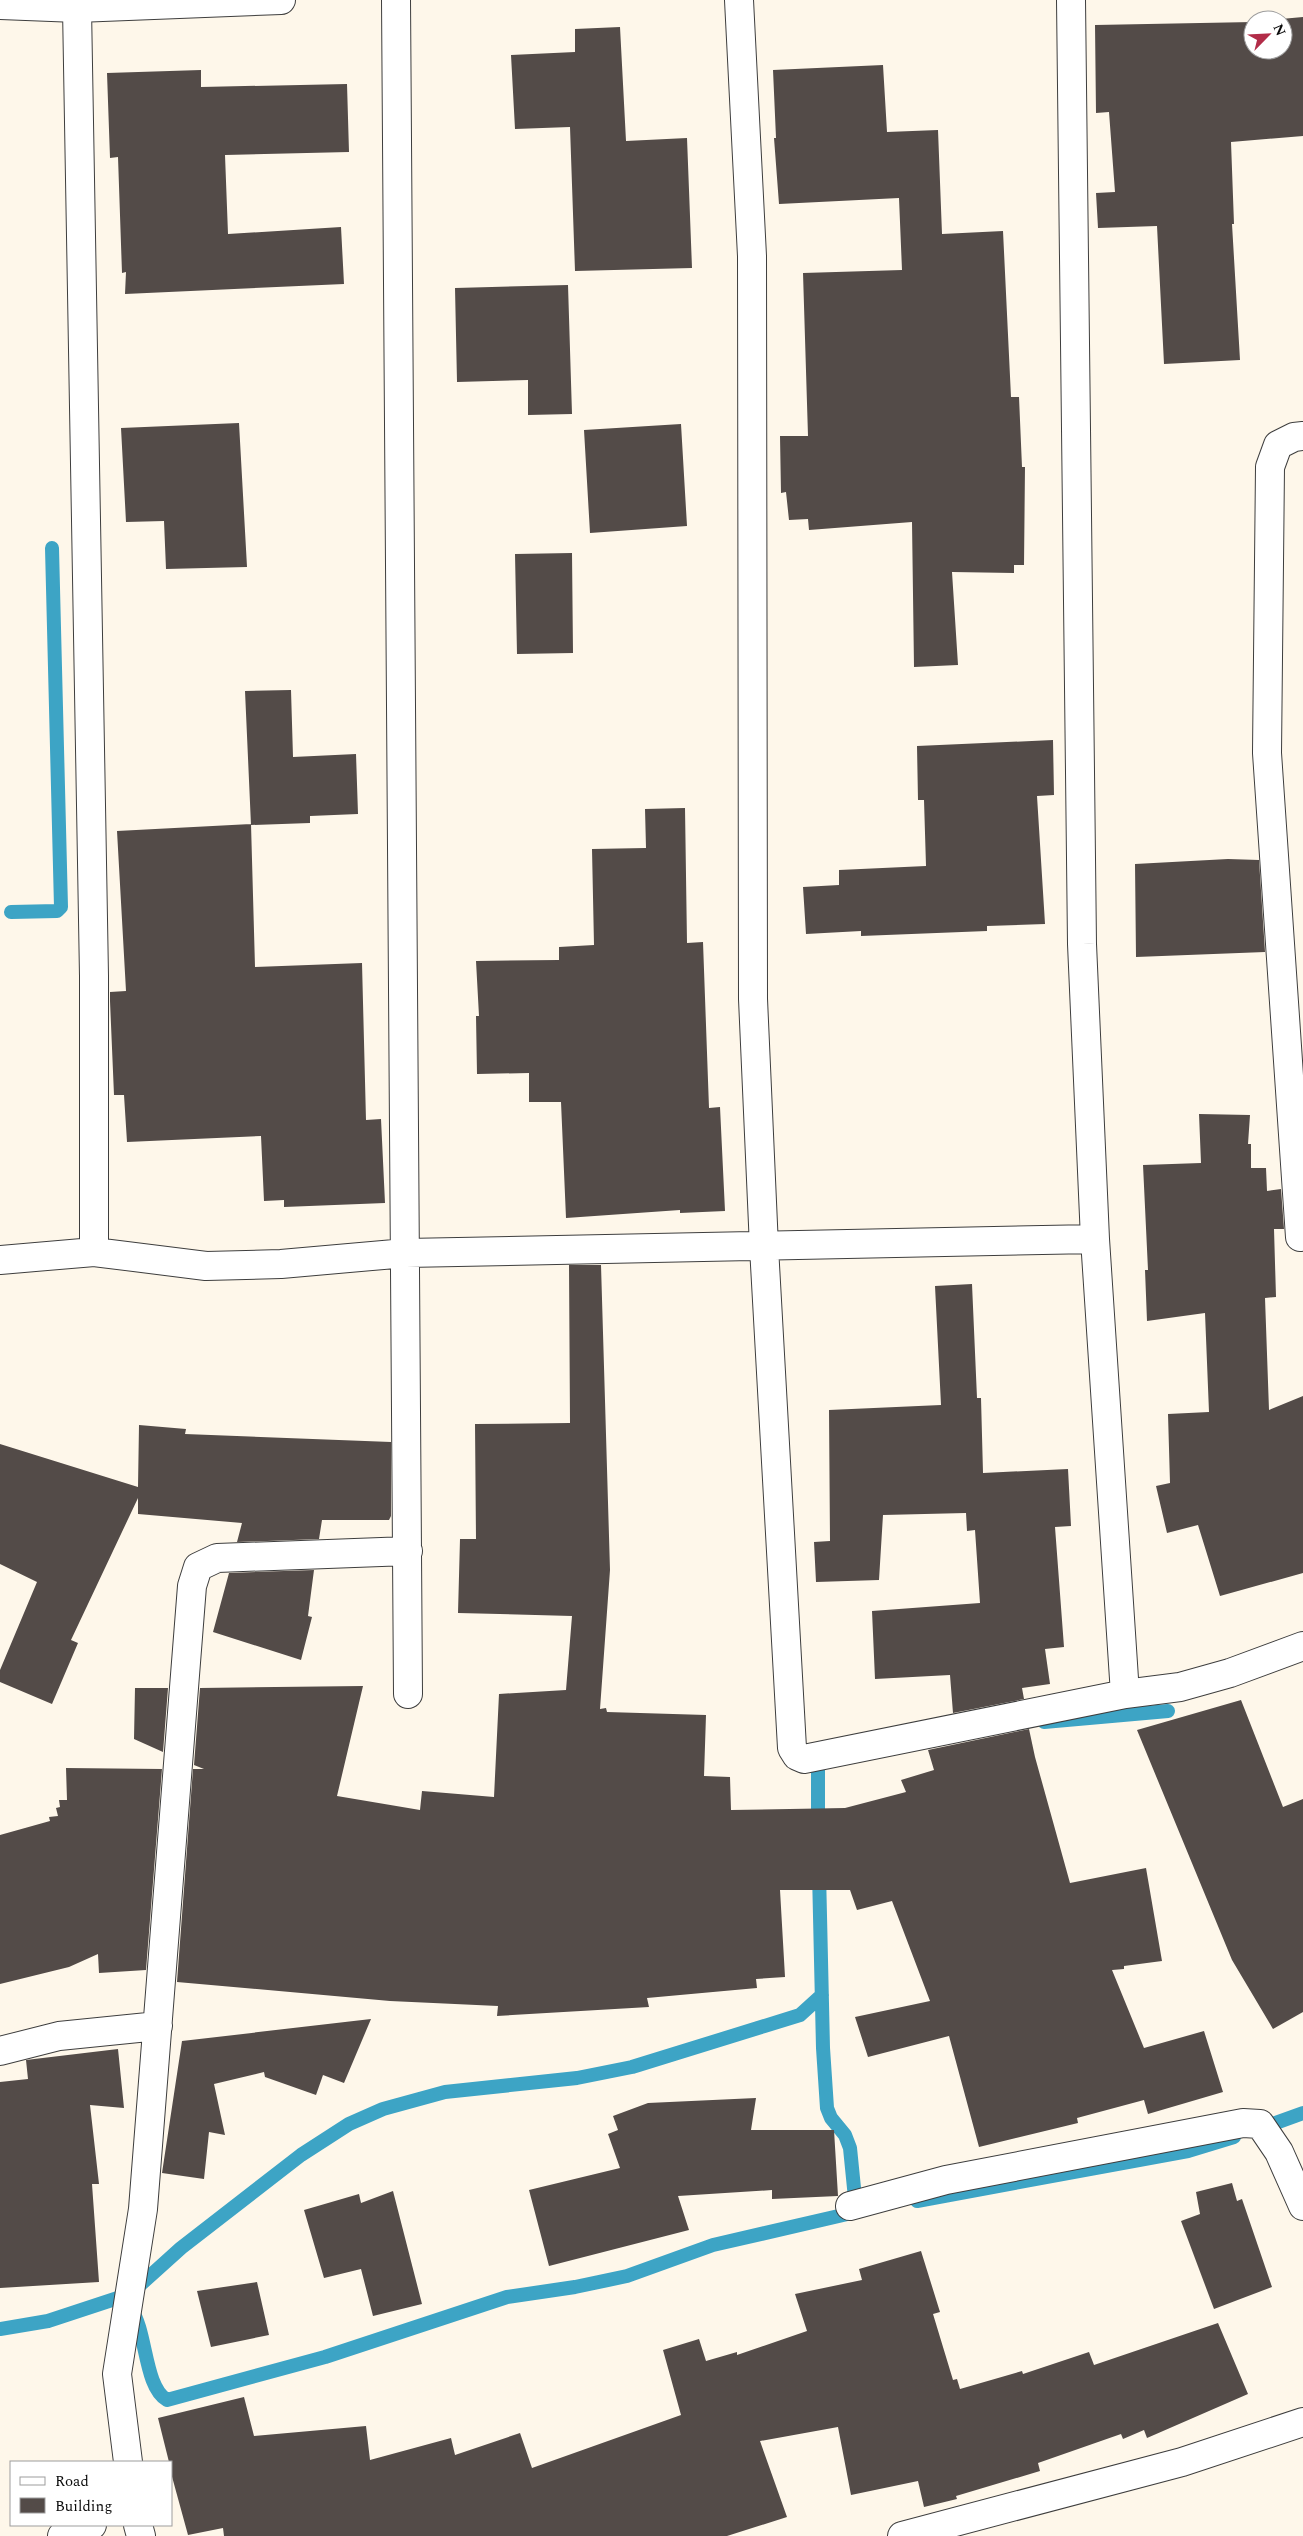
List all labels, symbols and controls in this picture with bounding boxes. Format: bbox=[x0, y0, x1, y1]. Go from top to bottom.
north arrow bbox=[1243, 10, 1293, 60]
text: N bbox=[1268, 20, 1291, 39]
legend bbox=[10, 2461, 172, 2526]
text: Road bbox=[55, 2470, 89, 2493]
text: Building bbox=[55, 2495, 112, 2518]

